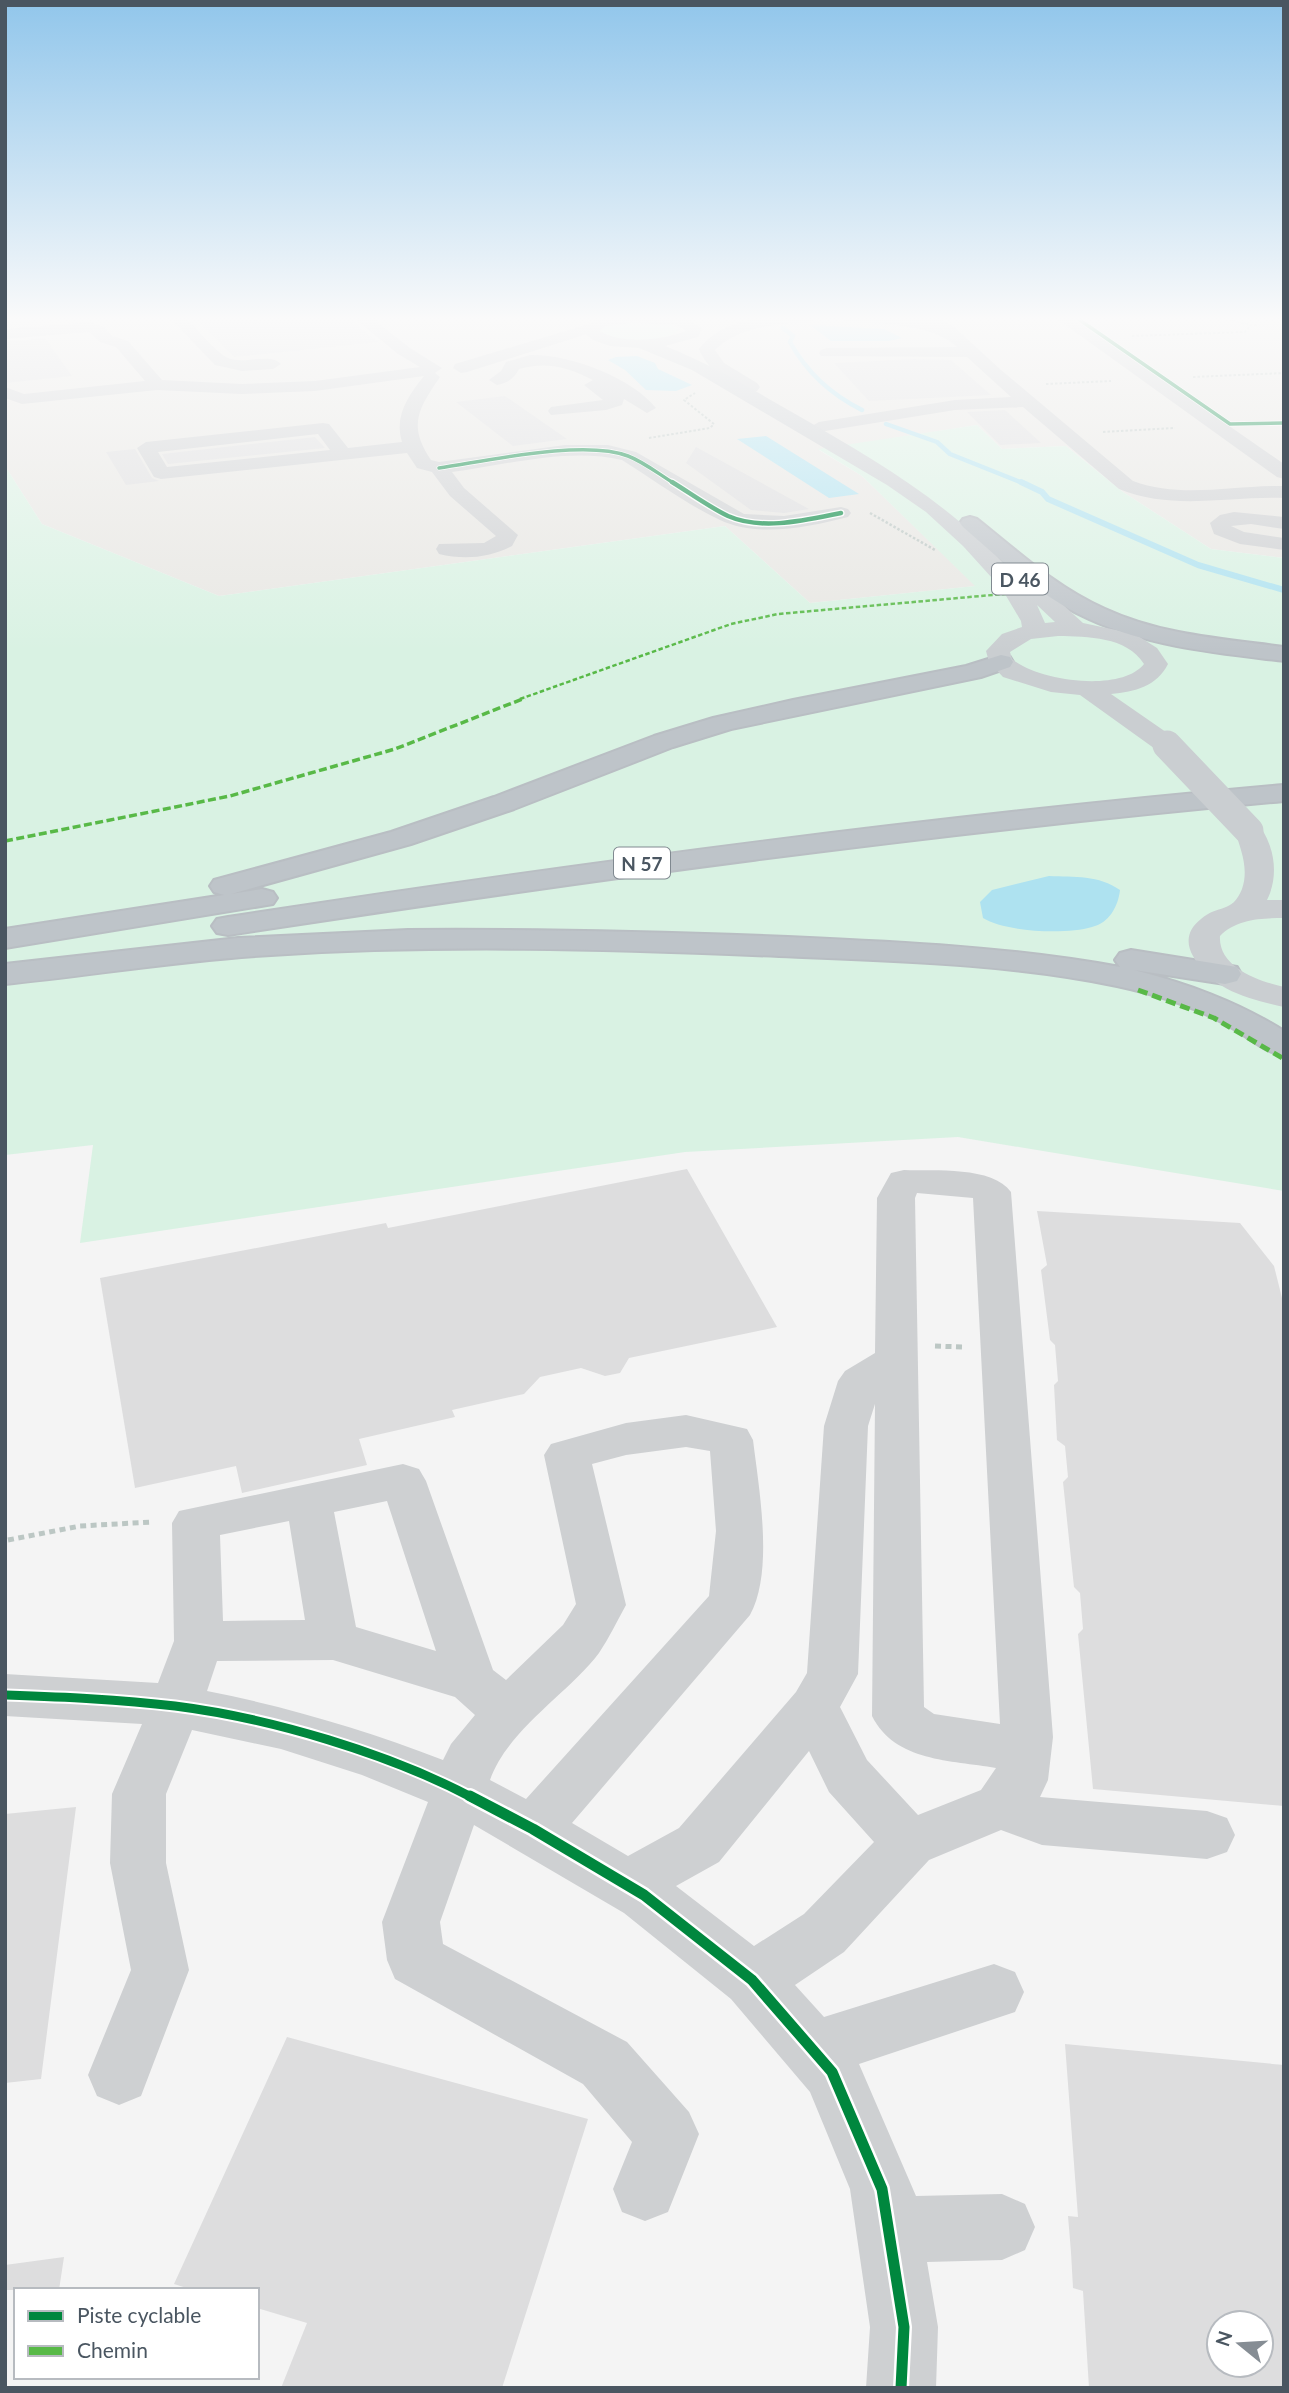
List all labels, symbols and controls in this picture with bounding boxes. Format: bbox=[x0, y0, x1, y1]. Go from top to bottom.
road number: D 46 bbox=[992, 564, 1048, 594]
road number: N 57 bbox=[614, 848, 670, 878]
legend bbox=[14, 2288, 259, 2379]
text: Piste cyclable bbox=[77, 2302, 201, 2327]
north arrow bbox=[1205, 2309, 1275, 2379]
text: N bbox=[1210, 2328, 1237, 2349]
text: Chemin bbox=[77, 2337, 148, 2362]

